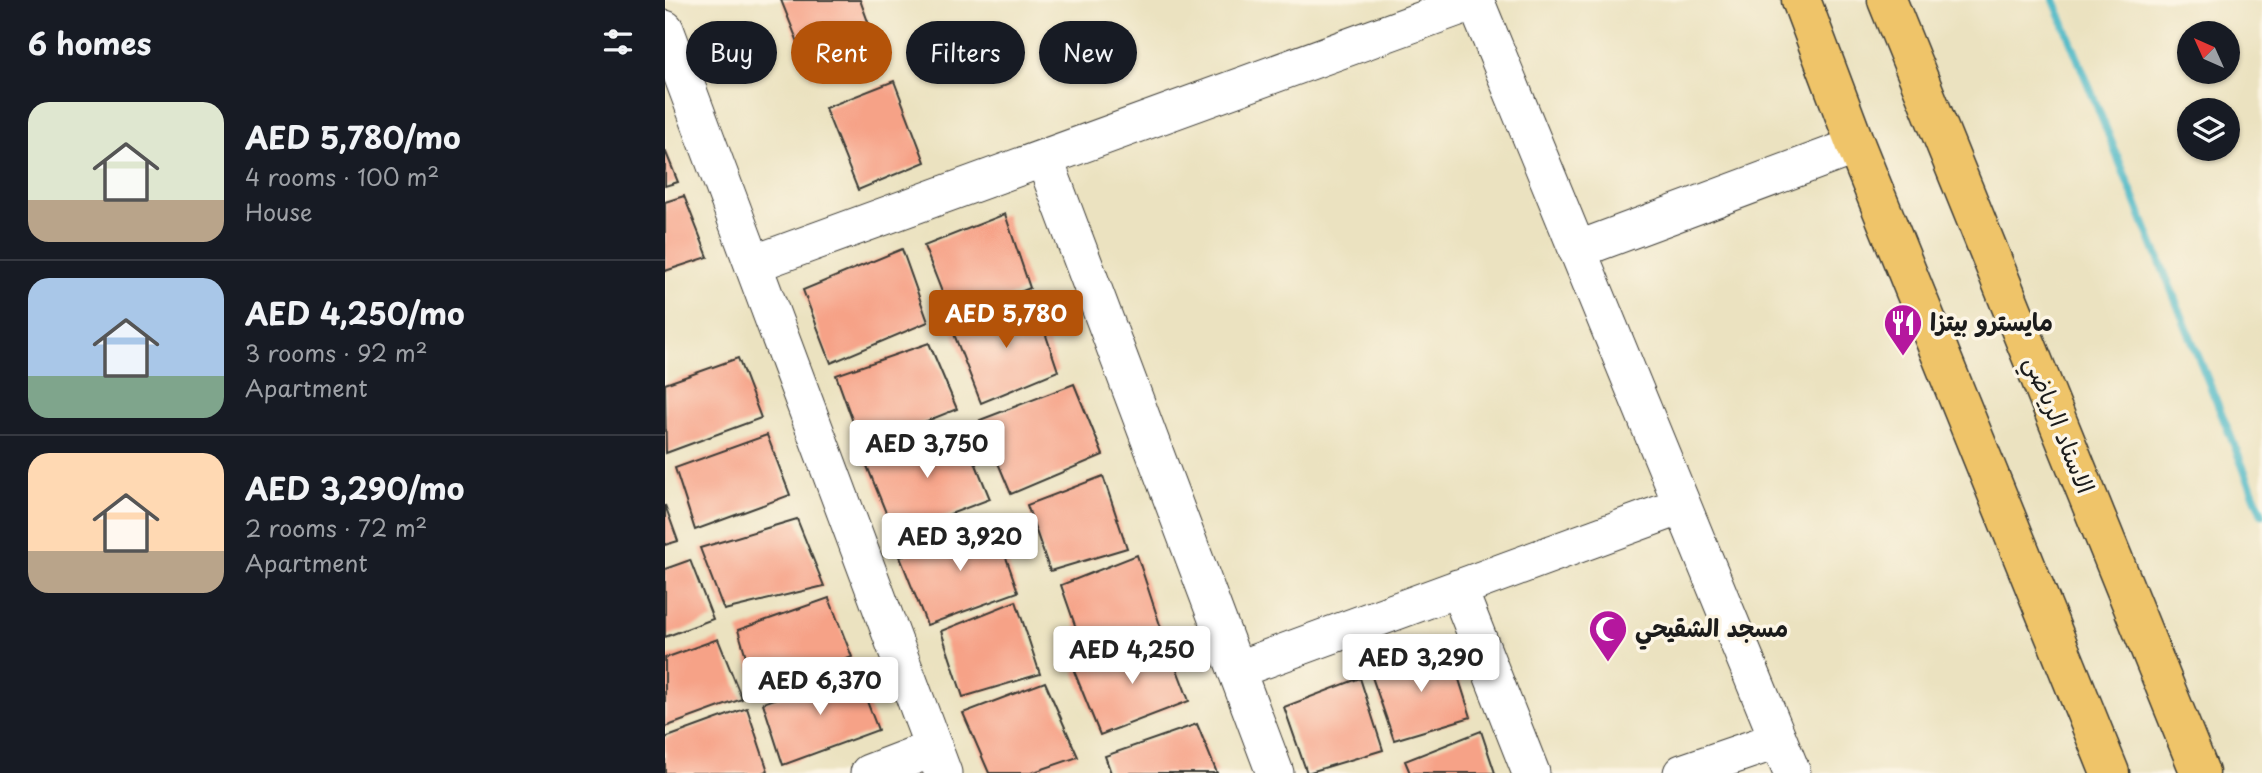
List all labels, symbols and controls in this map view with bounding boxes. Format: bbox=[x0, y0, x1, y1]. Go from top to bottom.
text: 6 homes bbox=[28, 20, 151, 65]
chip: Buy bbox=[686, 21, 777, 84]
chip: Rent bbox=[791, 21, 892, 84]
chip: Filters bbox=[906, 21, 1025, 84]
chip: New bbox=[1039, 21, 1137, 84]
north arrow bbox=[2177, 21, 2240, 84]
map controls bbox=[2177, 21, 2240, 161]
icon: filters bbox=[599, 23, 637, 61]
button: layers bbox=[2177, 98, 2240, 161]
text: AED 5,780/mo bbox=[245, 114, 461, 159]
icon: home bbox=[84, 130, 168, 214]
text: 4 rooms · 100 m² bbox=[245, 159, 439, 194]
text: House bbox=[245, 194, 312, 229]
text: AED 4,250/mo bbox=[245, 290, 465, 335]
pin: AED 5,780 bbox=[926, 290, 1086, 350]
text: AED 5,780 bbox=[945, 295, 1067, 330]
restaurant icon: مايسترو بيتزا bbox=[1882, 302, 1924, 357]
place label: مايسترو بيتزا bbox=[1930, 303, 2053, 339]
icon: home bbox=[84, 306, 168, 390]
text: 3 rooms · 92 m² bbox=[245, 335, 428, 370]
street label: الاستاد الرياضي bbox=[2012, 350, 2105, 500]
text: Apartment bbox=[245, 370, 368, 405]
pin: AED 3,750 bbox=[847, 420, 1007, 480]
text: AED 3,750 bbox=[866, 425, 988, 460]
text: AED 3,290/mo bbox=[245, 465, 464, 510]
icon: home bbox=[84, 481, 168, 565]
text: 2 rooms · 72 m² bbox=[245, 510, 427, 545]
pin: AED 3,920 bbox=[880, 514, 1040, 573]
text: AED 3,920 bbox=[898, 518, 1022, 553]
text: Apartment bbox=[245, 545, 368, 580]
mosque icon: مسجد الشقيحي bbox=[1587, 608, 1629, 663]
place label: مسجد الشقيحي bbox=[1635, 609, 1788, 650]
pin: AED 4,250 bbox=[1052, 626, 1212, 686]
text: AED 4,250 bbox=[1069, 631, 1195, 666]
pin: AED 3,290 bbox=[1341, 634, 1501, 694]
text: AED 3,290 bbox=[1358, 639, 1484, 674]
pin: AED 6,370 bbox=[740, 658, 900, 717]
text: AED 6,370 bbox=[758, 662, 882, 697]

